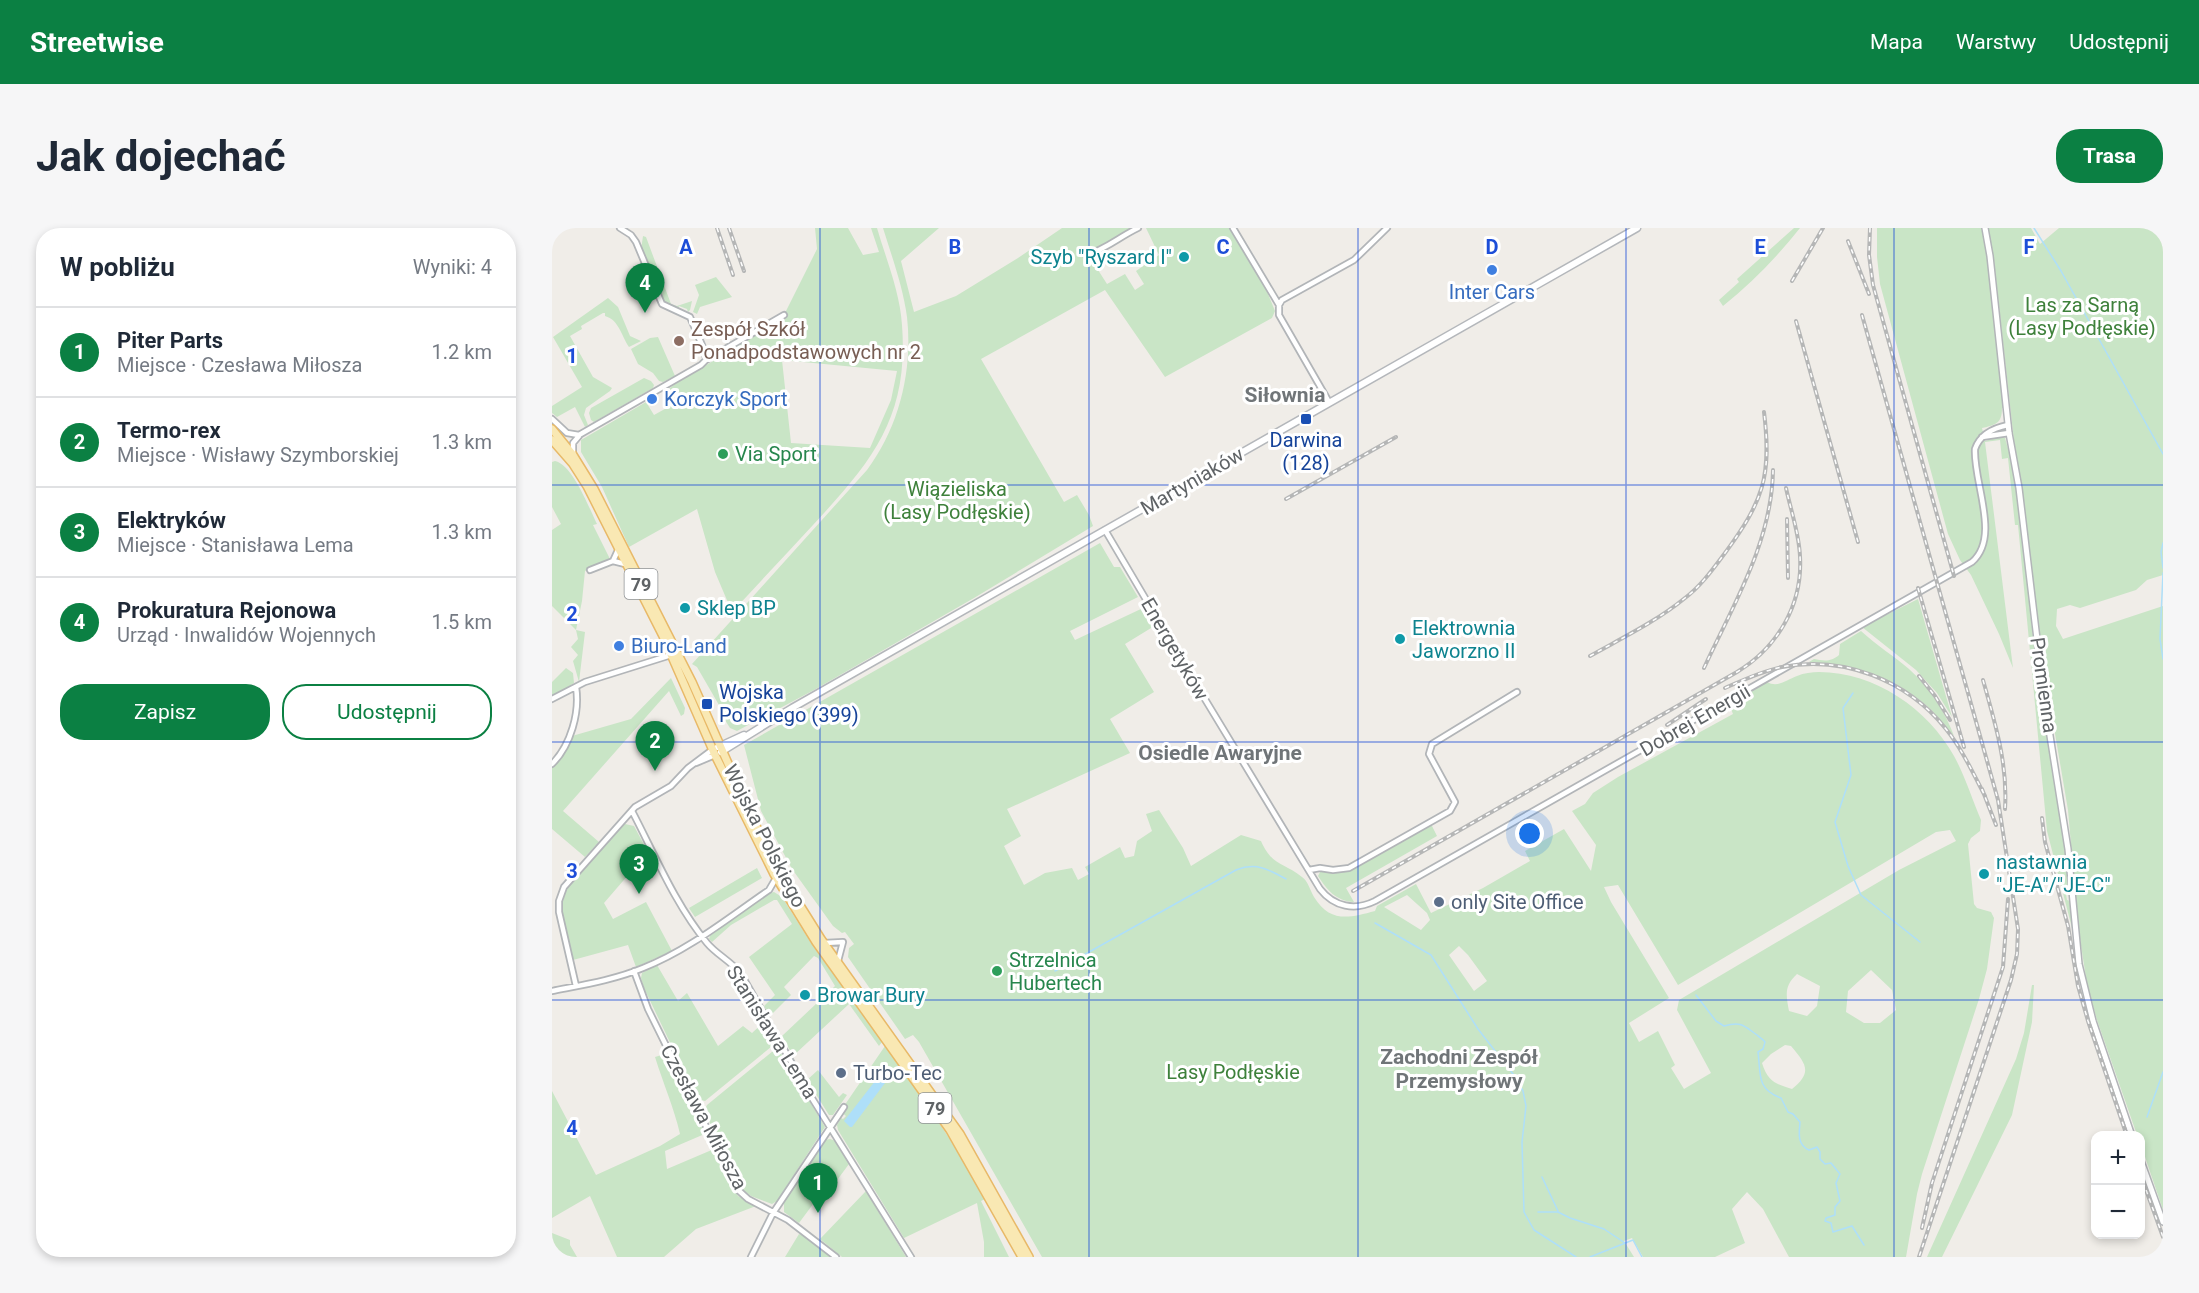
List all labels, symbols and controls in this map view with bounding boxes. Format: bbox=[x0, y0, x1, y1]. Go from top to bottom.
text: Streetwise bbox=[30, 26, 164, 59]
text: Mapa bbox=[1870, 30, 1923, 54]
text: Warstwy bbox=[1956, 30, 2036, 54]
text: Udostępnij bbox=[2069, 30, 2169, 54]
button: Trasa bbox=[2056, 129, 2163, 183]
text: Jak dojechać bbox=[36, 132, 286, 181]
text: A bbox=[679, 235, 693, 259]
text: B bbox=[949, 235, 961, 259]
text: C bbox=[1216, 235, 1230, 259]
text: D bbox=[1486, 235, 1499, 259]
text: E bbox=[1754, 235, 1766, 259]
text: F bbox=[2024, 235, 2035, 259]
place label: Szyb "Ryszard I" bbox=[1031, 245, 1172, 269]
marker: Szyb "Ryszard I" bbox=[1177, 250, 1191, 264]
text: W pobliżu bbox=[60, 252, 175, 282]
text: Wyniki: 4 bbox=[413, 255, 492, 279]
marker: Inter Cars bbox=[1485, 263, 1499, 277]
pin: 4 bbox=[626, 264, 664, 313]
place label: Inter Cars bbox=[1449, 280, 1535, 304]
park label: Las za Sarną (Lasy Podłęskie) bbox=[2008, 293, 2156, 340]
place label: Zespół Szkół Ponadpodstawowych nr 2 bbox=[691, 317, 921, 364]
text: Piter Parts bbox=[117, 328, 223, 353]
marker: Zespół Szkół Ponadpodstawowych nr 2 bbox=[672, 334, 686, 348]
text: 1 bbox=[74, 340, 85, 364]
text: 1.2 km bbox=[432, 340, 492, 364]
text: 1 bbox=[566, 344, 578, 368]
text: Miejsce · Czesława Miłosza bbox=[117, 353, 362, 377]
district label: Siłownia bbox=[1245, 383, 1325, 407]
place label: Korczyk Sport bbox=[664, 387, 788, 411]
marker: Korczyk Sport bbox=[645, 392, 659, 406]
marker: Darwina (128) bbox=[1299, 412, 1313, 426]
text: Termo-rex bbox=[117, 418, 221, 443]
place label: Darwina (128) bbox=[1270, 428, 1342, 475]
text: 2 bbox=[74, 430, 85, 454]
text: 1.3 km bbox=[432, 430, 492, 454]
place label: Via Sport bbox=[735, 442, 817, 466]
street label: Martyniaków bbox=[1136, 442, 1248, 520]
text: Miejsce · Wisławy Szymborskiej bbox=[117, 443, 399, 467]
marker: Via Sport bbox=[716, 447, 730, 461]
park label: Wiązieliska (Lasy Podłęskie) bbox=[883, 477, 1031, 524]
text: Elektryków bbox=[117, 508, 226, 533]
text: 3 bbox=[74, 520, 85, 544]
text: 1.3 km bbox=[432, 520, 492, 544]
text: Miejsce · Stanisława Lema bbox=[117, 533, 354, 557]
road number: 79 bbox=[624, 569, 658, 599]
street label: Energetyków bbox=[1136, 594, 1214, 704]
place label: Sklep BP bbox=[697, 596, 776, 620]
text: Prokuratura Rejonowa bbox=[117, 598, 336, 623]
marker: Sklep BP bbox=[678, 601, 692, 615]
text: 2 bbox=[566, 602, 578, 626]
text: 4 bbox=[74, 610, 85, 634]
text: 1.5 km bbox=[432, 610, 492, 634]
place label: Elektrownia Jaworzno II bbox=[1412, 616, 1515, 663]
text: Urząd · Inwalidów Wojennych bbox=[117, 623, 376, 647]
marker: Elektrownia Jaworzno II bbox=[1393, 632, 1407, 646]
place label: Biuro-Land bbox=[631, 634, 727, 658]
street label: Promienna bbox=[2025, 636, 2063, 734]
marker: Biuro-Land bbox=[612, 639, 626, 653]
street label: Dobrej Energii bbox=[1636, 679, 1754, 761]
place label: Wojska Polskiego (399) bbox=[719, 680, 859, 727]
button: Zapisz bbox=[60, 684, 270, 740]
button: Udostępnij bbox=[282, 684, 492, 740]
marker: Wojska Polskiego (399) bbox=[700, 697, 714, 711]
pin: 2 bbox=[636, 722, 674, 771]
district label: Osiedle Awaryjne bbox=[1138, 741, 1302, 765]
street label: Wojska Polskiego bbox=[719, 760, 811, 912]
your location bbox=[1515, 819, 1544, 848]
pin: 3 bbox=[620, 844, 658, 894]
place label: nastawnia "JE-A"/"JE-C" bbox=[1996, 850, 2111, 897]
text: 3 bbox=[566, 859, 578, 883]
marker: nastawnia "JE-A"/"JE-C" bbox=[1977, 867, 1991, 881]
place label: only Site Office bbox=[1451, 890, 1584, 914]
marker: only Site Office bbox=[1432, 895, 1446, 909]
place label: Strzelnica Hubertech bbox=[1009, 948, 1102, 995]
street label: Stanisława Lema bbox=[721, 961, 823, 1103]
marker: Strzelnica Hubertech bbox=[990, 964, 1004, 978]
place label: Browar Bury bbox=[817, 983, 926, 1007]
marker: Browar Bury bbox=[798, 988, 812, 1002]
street label: Czesława Miłosza bbox=[656, 1040, 752, 1194]
district label: Zachodni Zespół Przemysłowy bbox=[1380, 1045, 1538, 1093]
park label: Lasy Podłęskie bbox=[1166, 1060, 1300, 1084]
place label: Turbo-Tec bbox=[853, 1061, 942, 1085]
marker: Turbo-Tec bbox=[834, 1066, 848, 1080]
road number: 79 bbox=[918, 1093, 952, 1123]
text: 4 bbox=[566, 1116, 578, 1140]
map controls bbox=[2091, 1131, 2145, 1239]
button: + bbox=[2091, 1131, 2145, 1185]
pin: 1 bbox=[798, 1164, 838, 1213]
button: − bbox=[2091, 1185, 2145, 1239]

